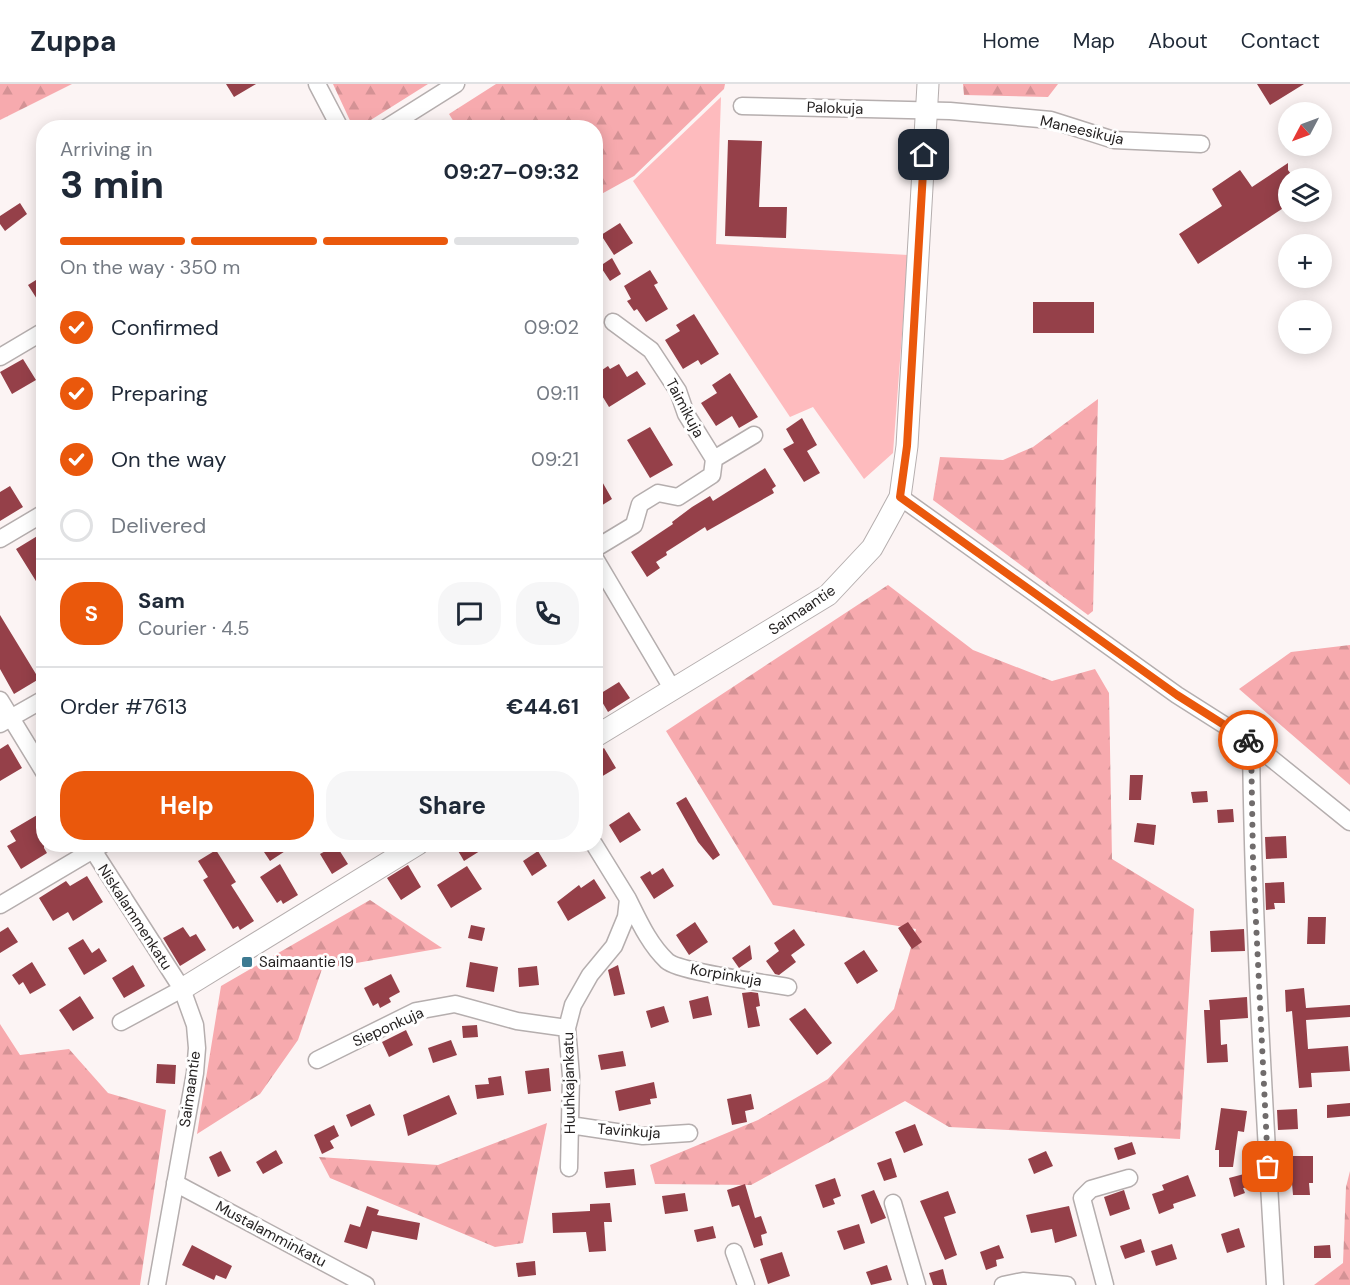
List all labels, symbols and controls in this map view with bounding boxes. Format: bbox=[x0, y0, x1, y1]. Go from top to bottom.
text: Zuppa bbox=[30, 23, 117, 60]
text: Home bbox=[982, 27, 1040, 55]
text: Map bbox=[1073, 27, 1115, 55]
text: About bbox=[1148, 27, 1208, 55]
text: Contact bbox=[1241, 27, 1320, 55]
street label: Palokuja bbox=[806, 97, 864, 119]
north arrow bbox=[1278, 102, 1332, 156]
map controls bbox=[1278, 102, 1332, 354]
street label: Maneesikuja bbox=[1038, 111, 1126, 149]
pin bbox=[898, 129, 949, 180]
text: Arriving in bbox=[60, 136, 152, 162]
icon: home bbox=[907, 138, 940, 171]
text: 09:27–09:32 bbox=[444, 157, 579, 186]
text: 3 min bbox=[60, 159, 164, 210]
button: layers bbox=[1278, 168, 1332, 222]
button: + bbox=[1278, 234, 1332, 288]
text: On the way · 350 m bbox=[60, 254, 240, 280]
button: − bbox=[1278, 300, 1332, 354]
icon: check bbox=[60, 311, 93, 344]
text: Confirmed bbox=[111, 313, 219, 342]
text: 09:02 bbox=[524, 314, 579, 340]
street label: Taimikuja bbox=[661, 375, 709, 441]
icon: check bbox=[60, 377, 93, 410]
text: Preparing bbox=[111, 379, 208, 408]
text: 09:11 bbox=[536, 380, 579, 406]
icon: check bbox=[60, 443, 93, 476]
text: On the way bbox=[111, 445, 226, 474]
text: 09:21 bbox=[531, 446, 579, 472]
text: Delivered bbox=[111, 511, 206, 540]
street label: Saimaantie bbox=[765, 580, 839, 640]
button: chat bbox=[438, 582, 501, 645]
button: phone bbox=[516, 582, 579, 645]
text: Sam bbox=[138, 586, 185, 615]
text: S bbox=[85, 599, 98, 628]
text: Courier · 4.5 bbox=[138, 615, 250, 641]
text: Order #7613 bbox=[60, 692, 188, 721]
text: €44.61 bbox=[506, 692, 579, 721]
courier bbox=[1218, 710, 1278, 770]
icon: bike bbox=[1232, 724, 1265, 757]
button: Help bbox=[60, 771, 314, 840]
button: Share bbox=[326, 771, 579, 840]
street label: Niskalammenkatu bbox=[93, 860, 177, 974]
place label: Saimaantie 19 bbox=[259, 952, 354, 972]
marker: Saimaantie 19 bbox=[240, 955, 254, 969]
street label: Korpinkuja bbox=[689, 959, 763, 991]
street label: Sieponkuja bbox=[349, 1002, 427, 1052]
street label: Huuhkajankatu bbox=[558, 1032, 580, 1134]
street label: Saimaantie bbox=[175, 1050, 205, 1128]
street label: Tavinkuja bbox=[597, 1119, 661, 1143]
pin bbox=[1242, 1141, 1293, 1192]
icon: bag bbox=[1251, 1150, 1284, 1183]
street label: Mustalamminkatu bbox=[212, 1196, 330, 1272]

